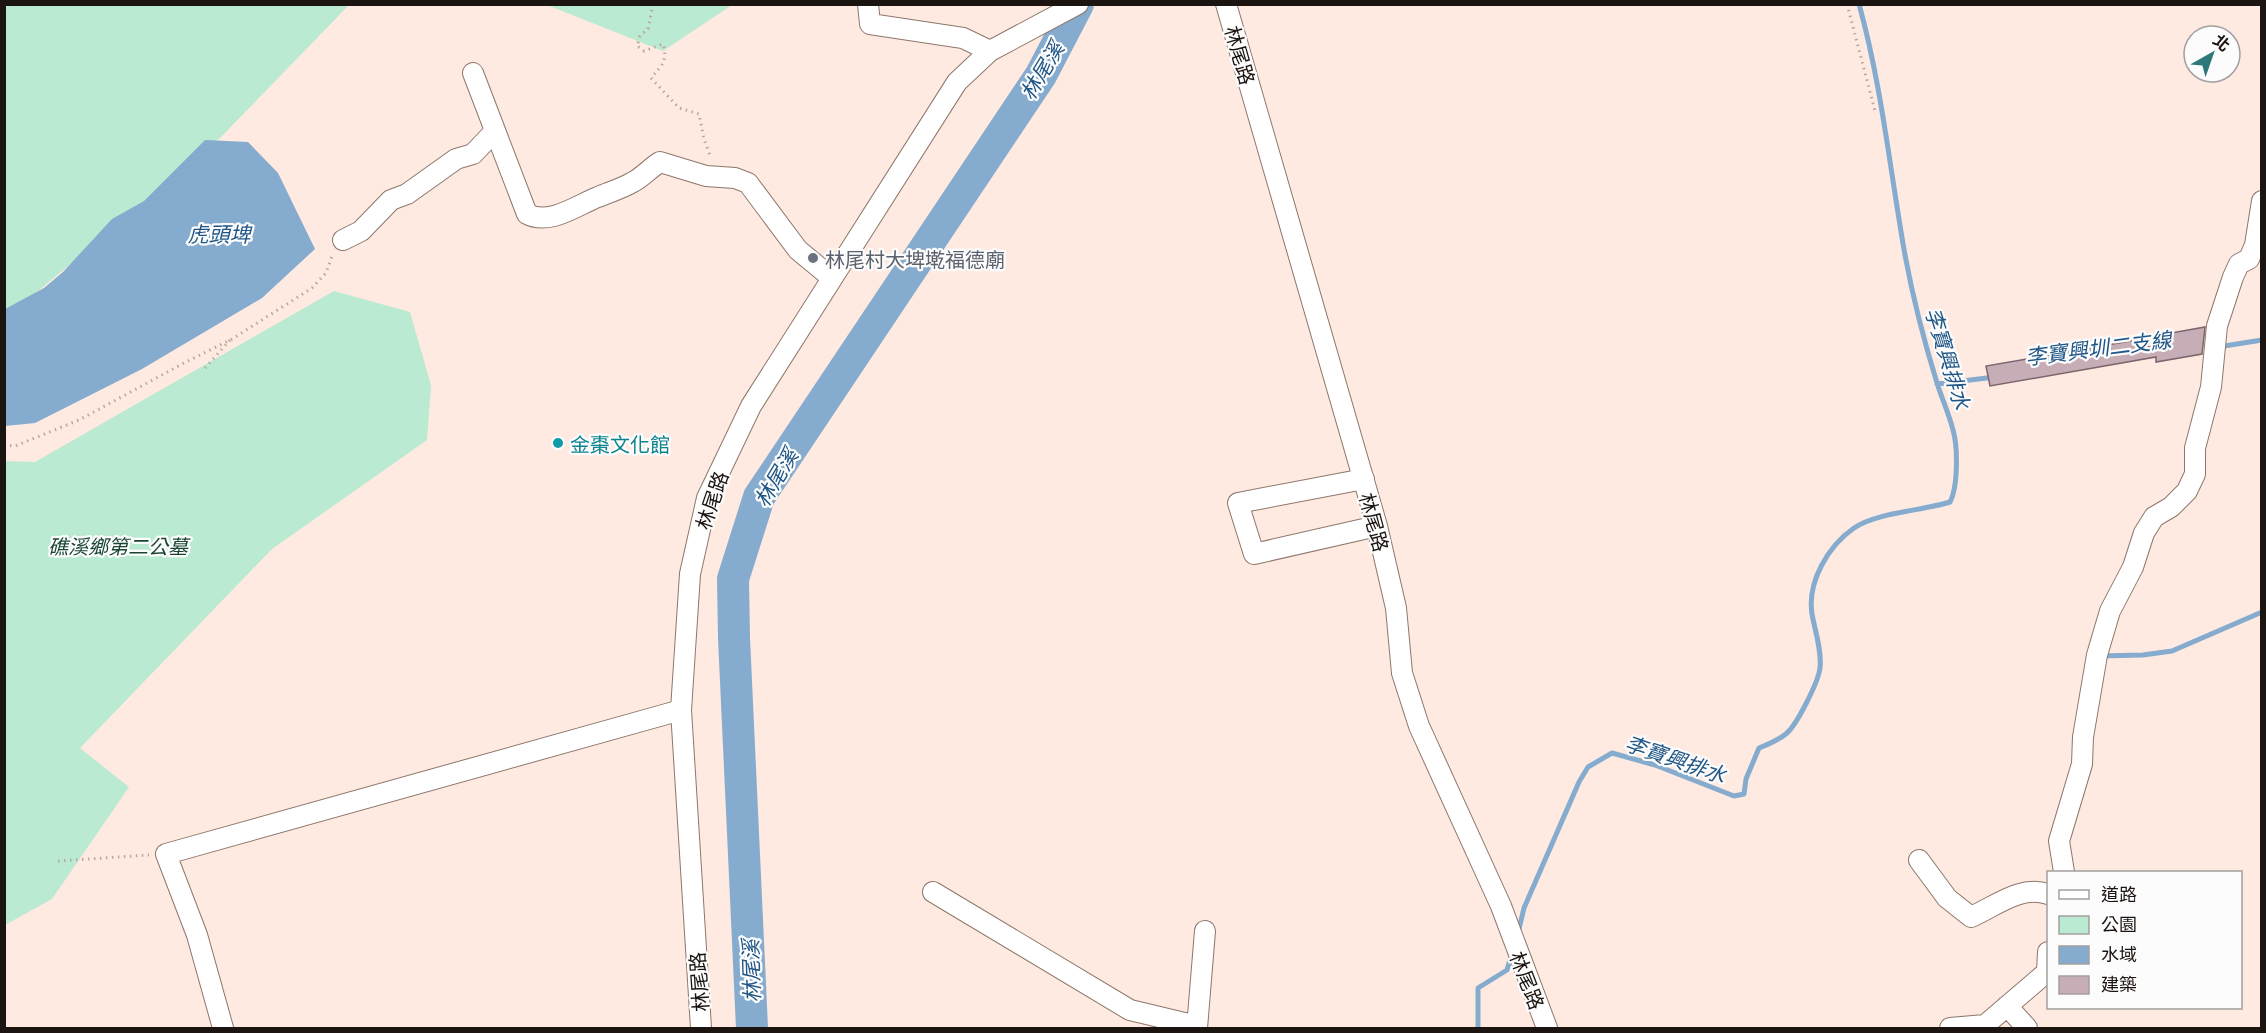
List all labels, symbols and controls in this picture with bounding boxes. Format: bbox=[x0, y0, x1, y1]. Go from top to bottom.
street label: 林尾路 bbox=[1220, 22, 1262, 88]
north arrow bbox=[2182, 24, 2242, 84]
text: 北 bbox=[2209, 29, 2235, 55]
water label: 林尾溪 bbox=[1013, 33, 1071, 104]
water label: 虎頭埤 bbox=[188, 219, 253, 247]
place label: 林尾村大埤墘福德廟 bbox=[825, 245, 1005, 272]
marker: 林尾村大埤墘福德廟 bbox=[806, 251, 820, 265]
water label: 李寶興排水 bbox=[1920, 304, 1978, 413]
water label: 李寶興圳二支線 bbox=[2023, 324, 2175, 370]
place label: 金棗文化館 bbox=[570, 430, 670, 457]
marker: 金棗文化館 bbox=[551, 436, 565, 450]
water label: 林尾溪 bbox=[747, 440, 805, 511]
street label: 林尾路 bbox=[688, 467, 734, 533]
street label: 林尾路 bbox=[1354, 490, 1396, 554]
park label: 礁溪鄉第二公墓 bbox=[48, 532, 191, 559]
water label: 李寶興排水 bbox=[1622, 728, 1731, 789]
legend bbox=[2047, 871, 2242, 1009]
text: 道路 bbox=[2101, 882, 2137, 906]
text: 公園 bbox=[2101, 912, 2137, 936]
water label: 林尾溪 bbox=[735, 936, 765, 1003]
text: 水域 bbox=[2101, 942, 2137, 966]
street label: 林尾路 bbox=[1505, 947, 1551, 1013]
street label: 林尾路 bbox=[682, 951, 714, 1013]
text: 建築 bbox=[2101, 972, 2137, 996]

